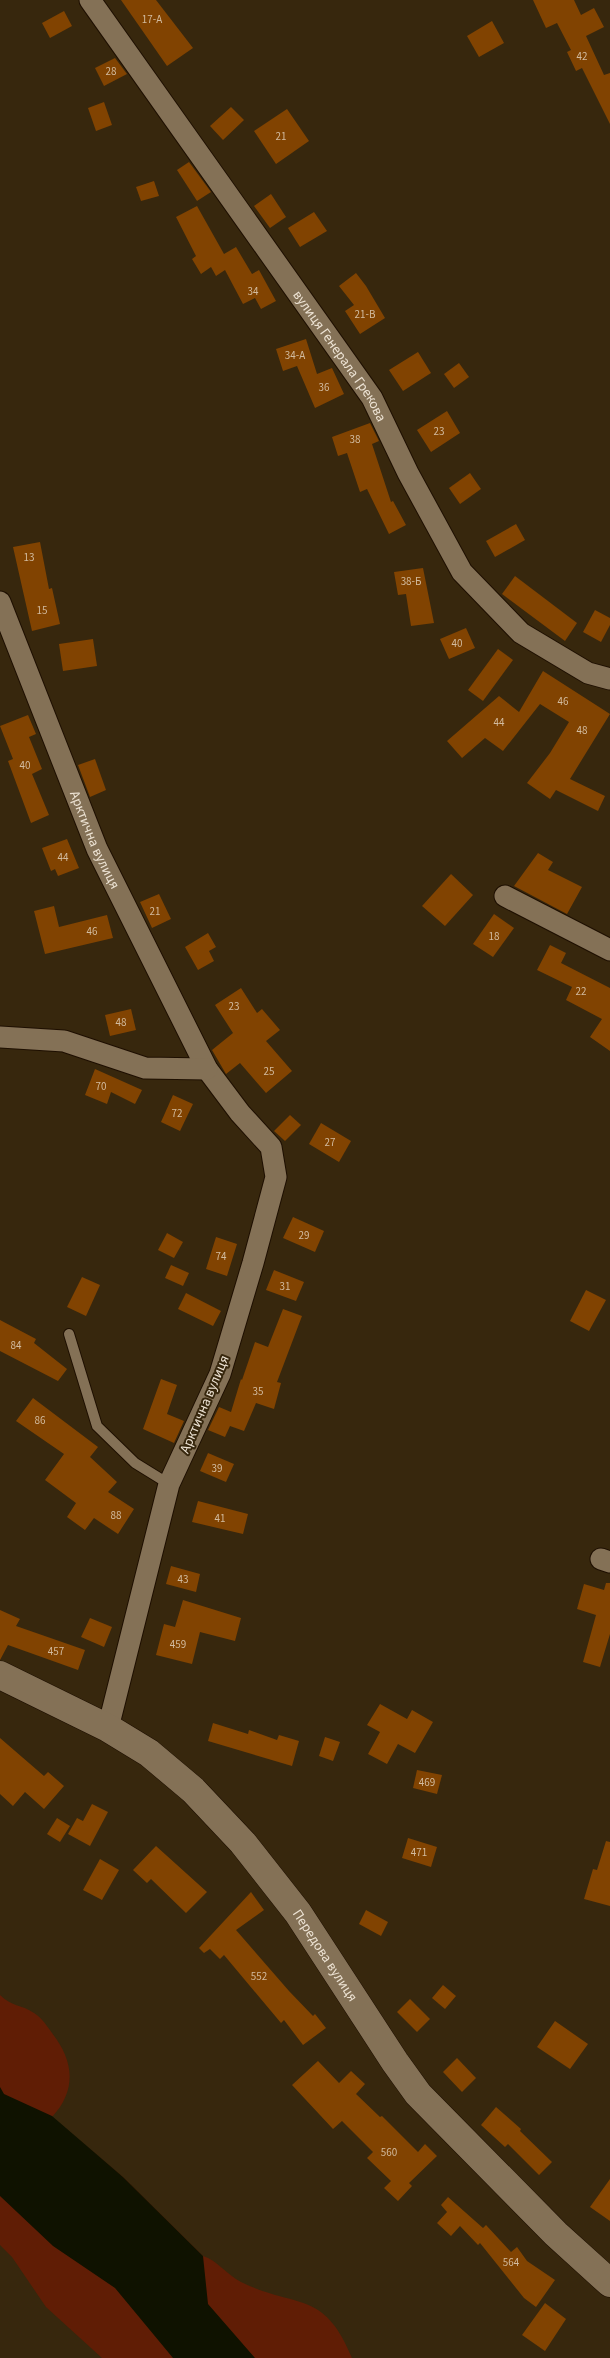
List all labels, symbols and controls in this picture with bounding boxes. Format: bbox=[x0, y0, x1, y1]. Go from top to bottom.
house number: 17-А bbox=[142, 12, 162, 27]
house number: 42 bbox=[577, 49, 587, 64]
house number: 28 bbox=[106, 64, 117, 79]
house number: 21 bbox=[276, 129, 286, 144]
house number: 34 bbox=[248, 284, 259, 299]
street label: вулиця Генерала Грекова bbox=[288, 286, 391, 425]
house number: 21-В bbox=[355, 307, 376, 322]
house number: 34-А bbox=[285, 348, 305, 363]
house number: 36 bbox=[319, 380, 330, 395]
house number: 23 bbox=[434, 424, 444, 439]
house number: 38 bbox=[350, 432, 361, 447]
house number: 13 bbox=[24, 550, 34, 565]
house number: 38-Б bbox=[401, 574, 421, 589]
house number: 15 bbox=[37, 603, 47, 618]
house number: 40 bbox=[452, 636, 462, 651]
house number: 46 bbox=[558, 694, 569, 709]
house number: 44 bbox=[494, 715, 505, 730]
house number: 48 bbox=[577, 723, 588, 738]
house number: 40 bbox=[20, 758, 30, 773]
street label: Арктична вулиця bbox=[64, 788, 124, 893]
house number: 44 bbox=[58, 850, 69, 865]
house number: 21 bbox=[150, 904, 160, 919]
house number: 46 bbox=[87, 924, 98, 939]
house number: 18 bbox=[489, 929, 500, 944]
house number: 22 bbox=[576, 984, 586, 999]
house number: 23 bbox=[229, 999, 239, 1014]
house number: 48 bbox=[116, 1015, 127, 1030]
house number: 25 bbox=[264, 1064, 274, 1079]
house number: 70 bbox=[96, 1079, 106, 1094]
house number: 72 bbox=[172, 1106, 182, 1121]
house number: 27 bbox=[325, 1135, 335, 1150]
house number: 29 bbox=[299, 1228, 309, 1243]
house number: 74 bbox=[216, 1249, 227, 1264]
house number: 31 bbox=[280, 1279, 290, 1294]
house number: 84 bbox=[11, 1338, 22, 1353]
street label: Арктична вулиця bbox=[175, 1352, 235, 1457]
house number: 35 bbox=[253, 1384, 263, 1399]
house number: 86 bbox=[35, 1413, 46, 1428]
house number: 39 bbox=[212, 1461, 222, 1476]
house number: 88 bbox=[111, 1508, 122, 1523]
house number: 41 bbox=[215, 1511, 225, 1526]
house number: 43 bbox=[178, 1572, 188, 1587]
house number: 459 bbox=[170, 1637, 186, 1652]
house number: 457 bbox=[48, 1644, 64, 1659]
house number: 469 bbox=[419, 1775, 435, 1790]
house number: 471 bbox=[411, 1845, 427, 1860]
street label: Передова вулиця bbox=[287, 1906, 362, 2006]
house number: 552 bbox=[251, 1969, 267, 1984]
house number: 560 bbox=[381, 2145, 397, 2160]
house number: 564 bbox=[503, 2255, 520, 2270]

